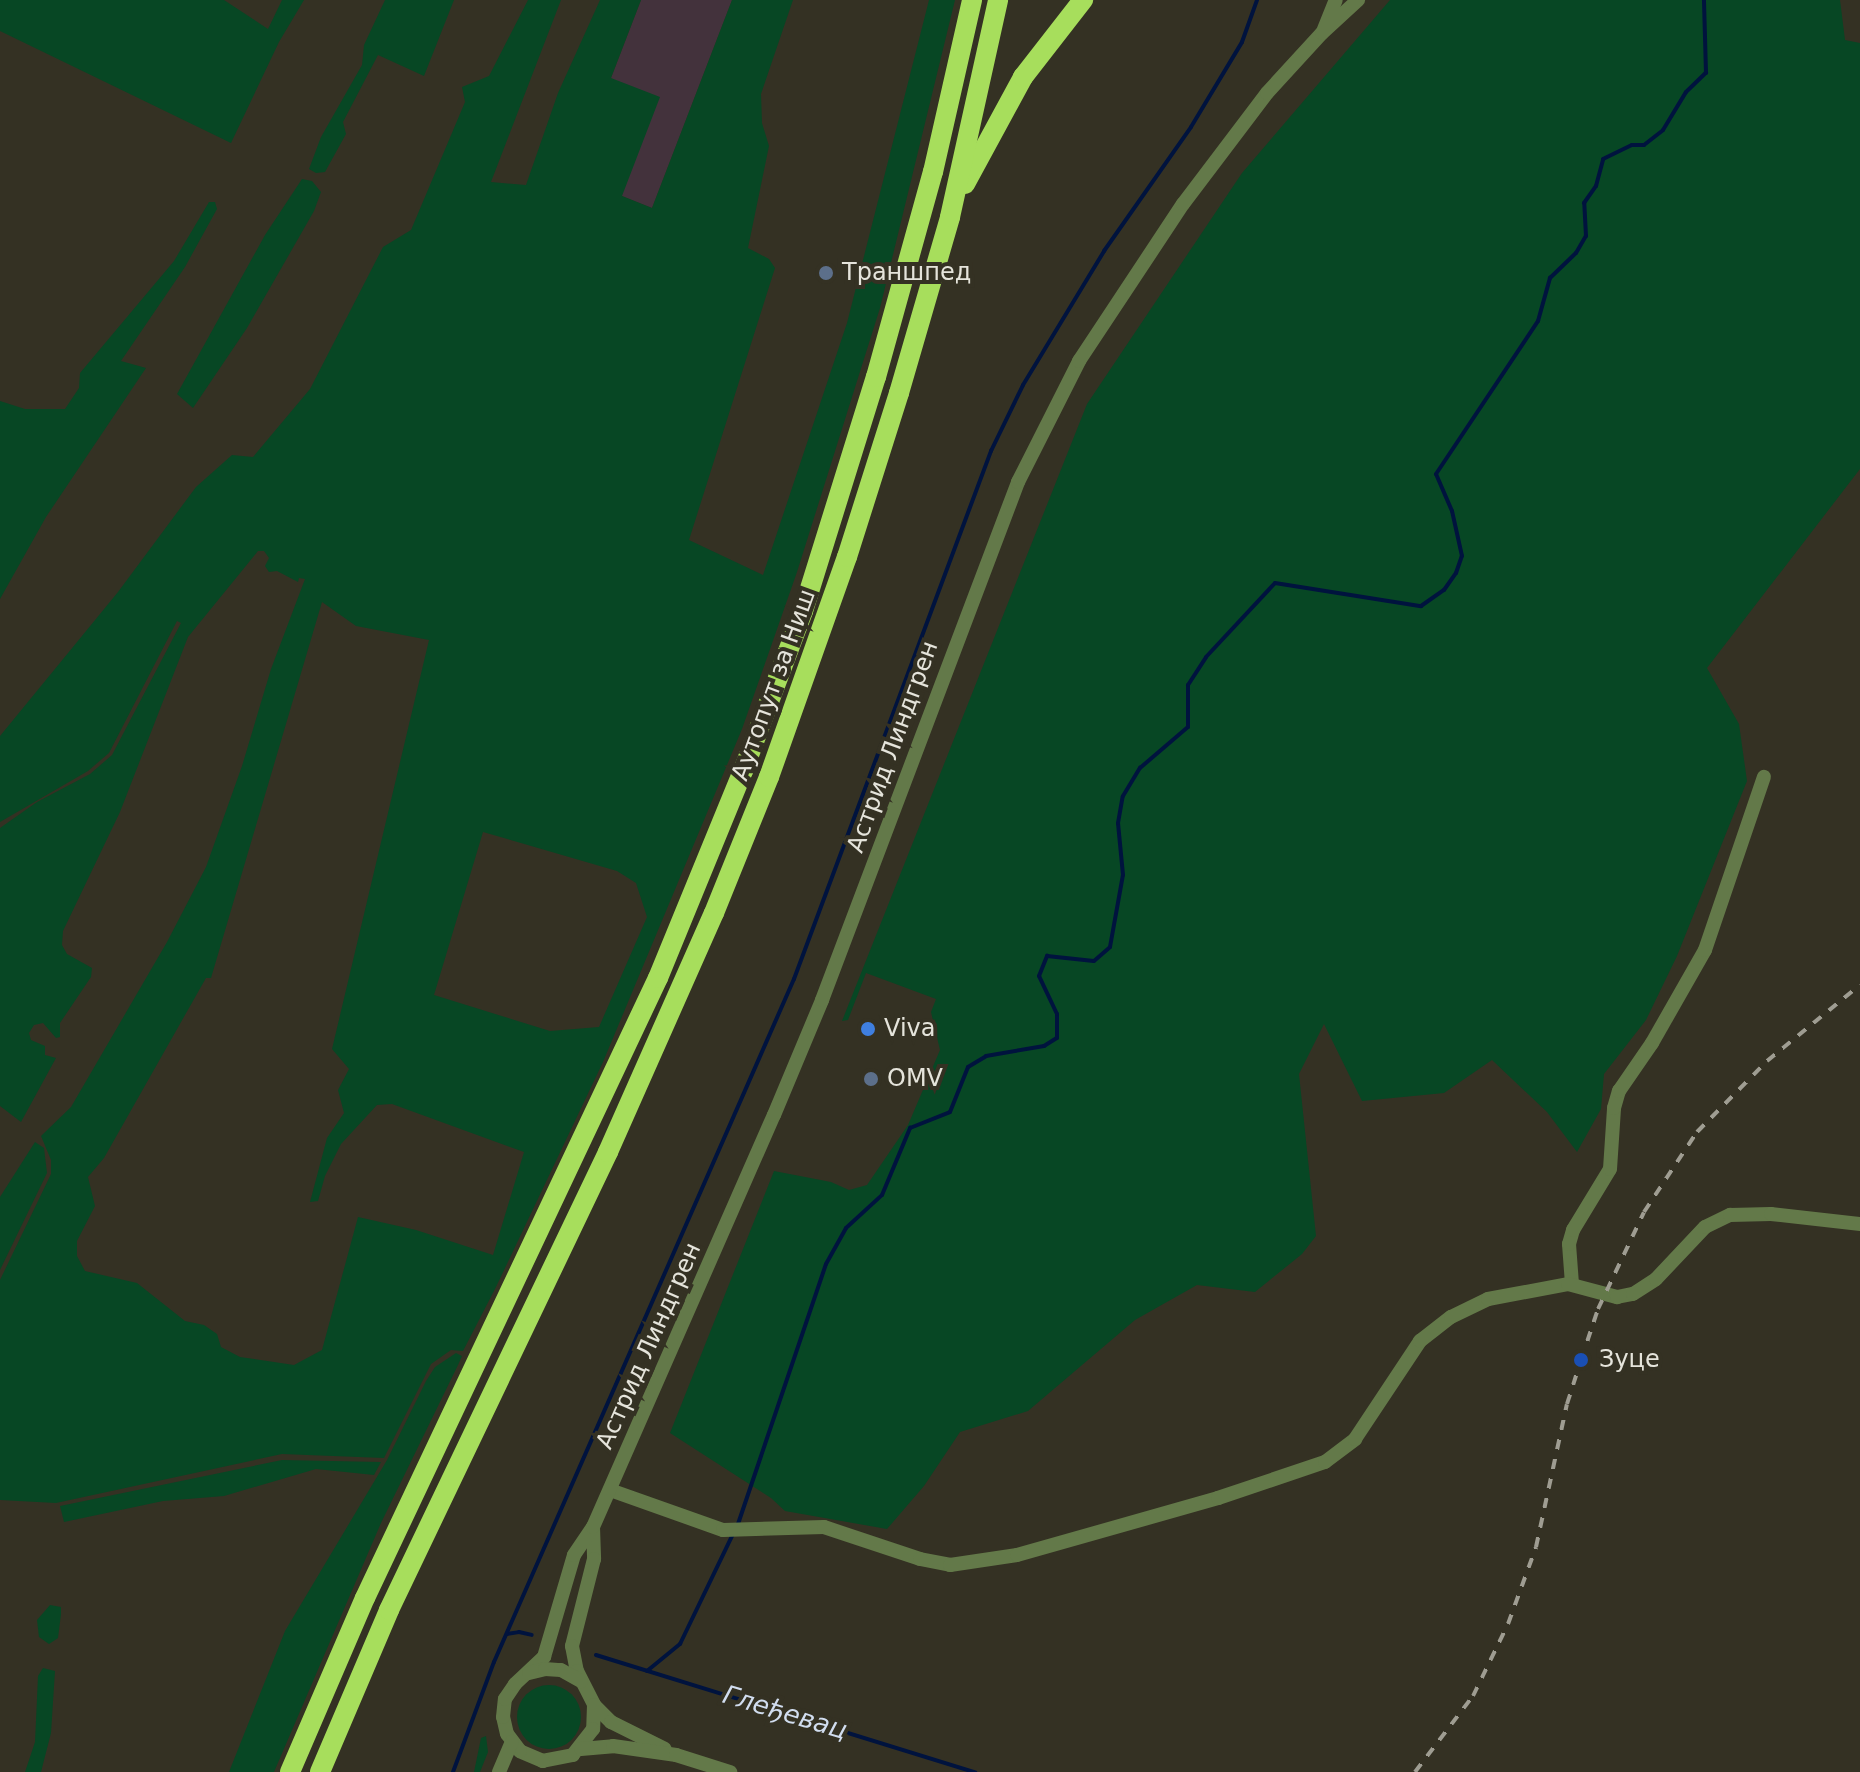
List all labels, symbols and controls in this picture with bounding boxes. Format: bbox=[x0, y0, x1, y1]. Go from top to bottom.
place label: Траншпед bbox=[842, 259, 971, 287]
marker: Траншпед bbox=[817, 264, 835, 282]
street label: Аутопут за Ниш bbox=[726, 585, 822, 785]
street label: Астрид Линдгрен bbox=[841, 637, 945, 857]
place label: Viva bbox=[884, 1015, 935, 1043]
marker: Viva bbox=[859, 1020, 877, 1038]
place label: OMV bbox=[887, 1065, 943, 1093]
marker: OMV bbox=[862, 1070, 880, 1088]
street label: Астрид Линдгрен bbox=[591, 1238, 707, 1454]
place label: Зуце bbox=[1599, 1346, 1660, 1374]
marker: Зуце bbox=[1570, 1349, 1592, 1371]
water label: Глеђевац bbox=[719, 1679, 851, 1747]

